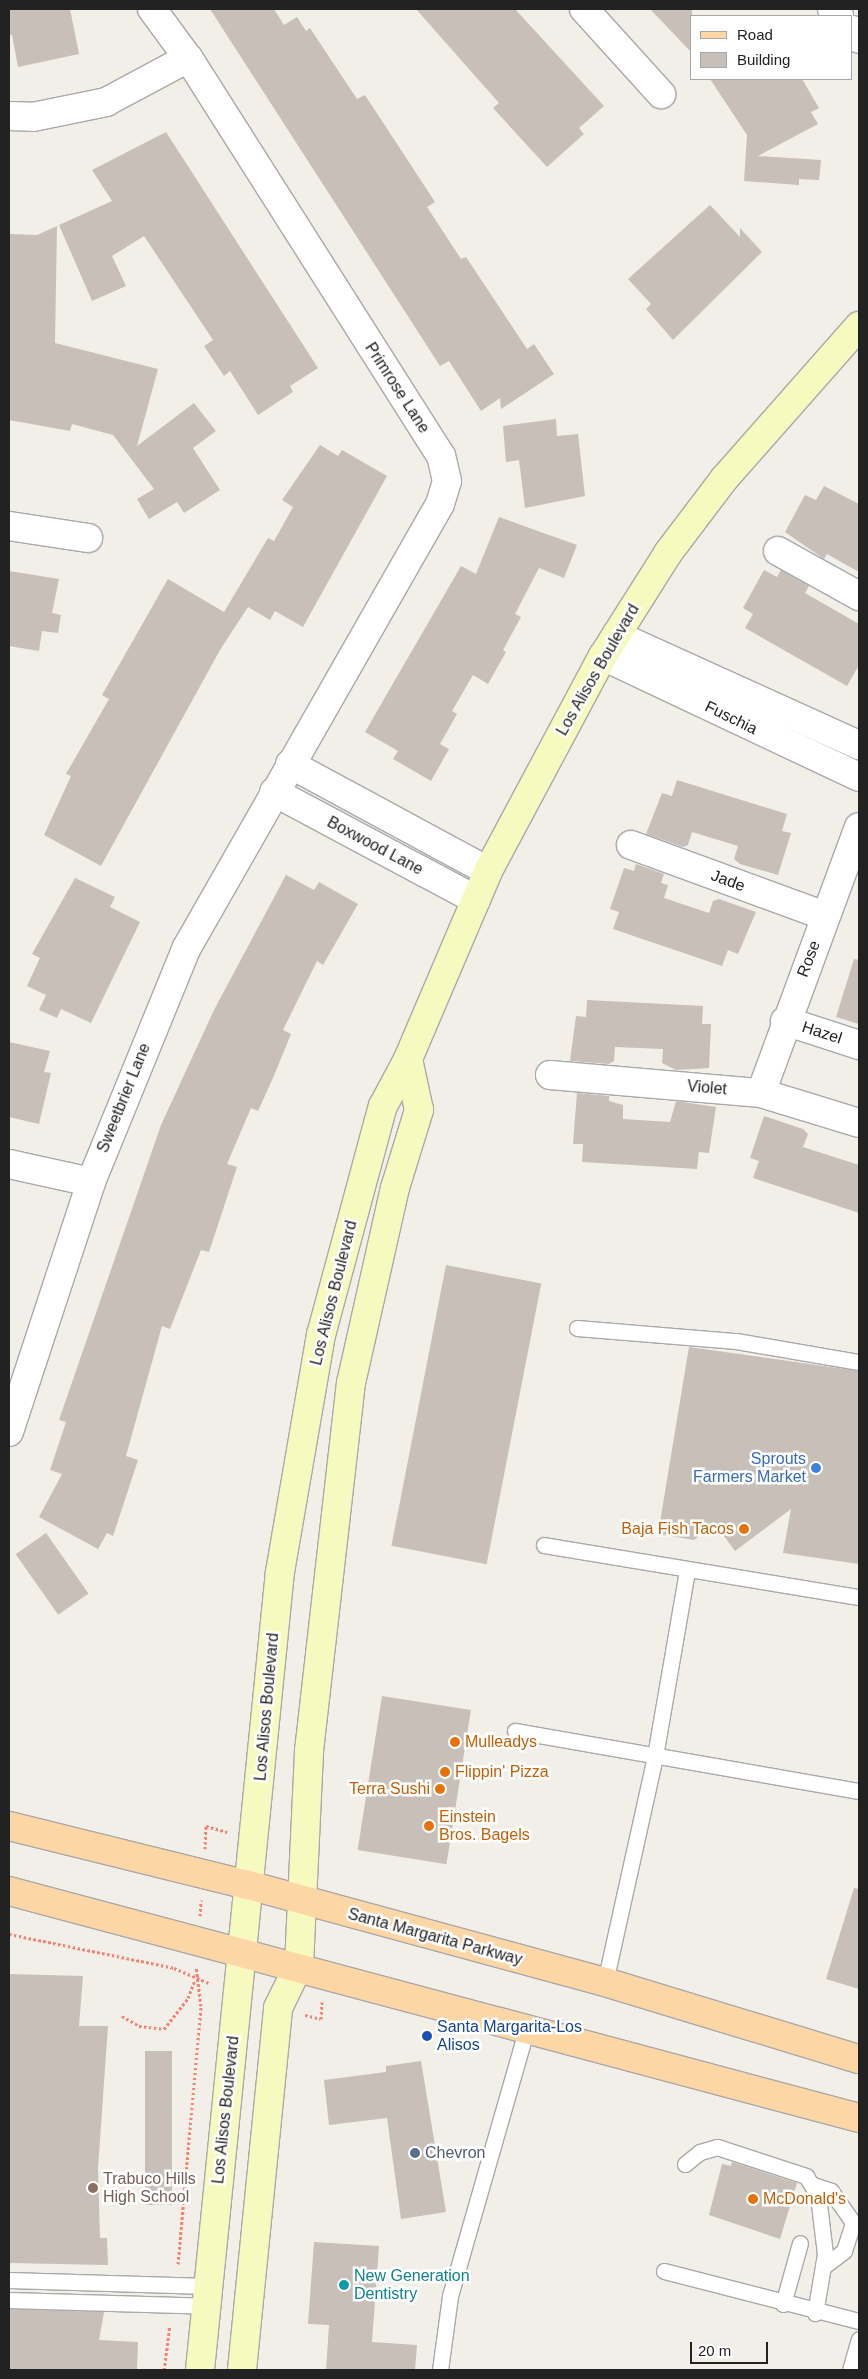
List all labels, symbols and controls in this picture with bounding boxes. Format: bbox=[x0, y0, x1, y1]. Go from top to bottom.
legend bbox=[690, 15, 853, 80]
text: Road bbox=[737, 26, 773, 43]
text: Building bbox=[737, 51, 790, 68]
street label: Primrose Lane bbox=[361, 339, 433, 437]
street label: Los Alisos Boulevard bbox=[552, 601, 644, 739]
street label: Fuschia bbox=[702, 697, 760, 739]
street label: Boxwood Lane bbox=[324, 813, 426, 879]
street label: Jade bbox=[708, 866, 748, 896]
street label: Rose bbox=[793, 938, 825, 980]
street label: Hazel bbox=[800, 1018, 844, 1048]
street label: Sweetbrier Lane bbox=[93, 1040, 155, 1156]
street label: Violet bbox=[686, 1077, 728, 1099]
street label: Los Alisos Boulevard bbox=[307, 1218, 361, 1368]
place label: Sprouts Farmers Market bbox=[693, 1449, 806, 1487]
marker: Sprouts Farmers Market bbox=[810, 1462, 822, 1474]
place label: Baja Fish Tacos bbox=[621, 1519, 734, 1539]
marker: Baja Fish Tacos bbox=[738, 1523, 750, 1535]
street label: Los Alisos Boulevard bbox=[251, 1632, 283, 1782]
place label: Mulleadys bbox=[465, 1732, 537, 1752]
marker: Mulleadys bbox=[449, 1736, 461, 1748]
place label: Flippin' Pizza bbox=[455, 1762, 549, 1782]
marker: Flippin' Pizza bbox=[439, 1766, 451, 1778]
place label: Terra Sushi bbox=[349, 1779, 430, 1799]
marker: Terra Sushi bbox=[434, 1783, 446, 1795]
place label: Einstein Bros. Bagels bbox=[439, 1807, 530, 1845]
marker: Einstein Bros. Bagels bbox=[423, 1820, 435, 1832]
street label: Santa Margarita Parkway bbox=[346, 1904, 524, 1970]
place label: Santa Margarita-Los Alisos bbox=[437, 2017, 582, 2055]
marker: Santa Margarita-Los Alisos bbox=[421, 2030, 433, 2042]
street label: Los Alisos Boulevard bbox=[209, 2035, 243, 2185]
place label: Chevron bbox=[425, 2143, 485, 2163]
marker: Chevron bbox=[409, 2147, 421, 2159]
place label: Trabuco Hills High School bbox=[103, 2169, 196, 2207]
marker: Trabuco Hills High School bbox=[87, 2182, 99, 2194]
place label: McDonald's bbox=[763, 2189, 846, 2209]
marker: McDonald's bbox=[747, 2193, 759, 2205]
place label: New Generation Dentistry bbox=[354, 2266, 470, 2304]
marker: New Generation Dentistry bbox=[338, 2279, 350, 2291]
scale bar bbox=[693, 2332, 770, 2364]
text: 20 m bbox=[698, 2342, 731, 2359]

